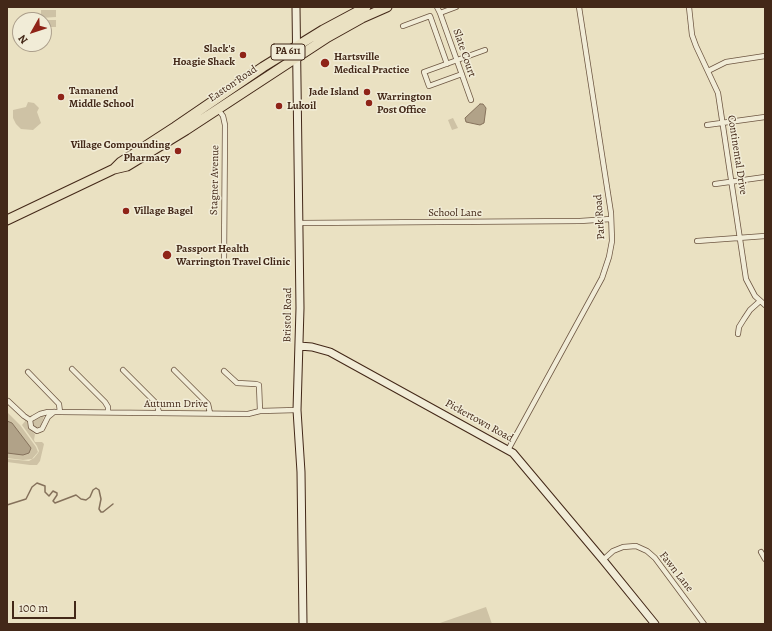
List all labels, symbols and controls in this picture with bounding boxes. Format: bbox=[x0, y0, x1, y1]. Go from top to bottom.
north arrow bbox=[12, 12, 52, 52]
street label: Slate Court bbox=[450, 27, 478, 79]
text: N bbox=[15, 31, 31, 47]
place label: Slack's Hoagie Shack bbox=[173, 42, 235, 68]
road number: PA 611 bbox=[271, 44, 305, 60]
marker: Slack's Hoagie Shack bbox=[238, 50, 248, 60]
place label: Hartsville Medical Practice bbox=[334, 50, 409, 76]
marker: Hartsville Medical Practice bbox=[319, 57, 331, 69]
street label: Easton Road bbox=[206, 63, 260, 105]
place label: Tamanend Middle School bbox=[69, 84, 134, 110]
place label: Jade Island bbox=[309, 85, 359, 99]
marker: Jade Island bbox=[362, 87, 372, 97]
place label: Warrington Post Office bbox=[377, 90, 432, 116]
marker: Tamanend Middle School bbox=[56, 92, 66, 102]
marker: Warrington Post Office bbox=[364, 98, 374, 108]
place label: Lukoil bbox=[287, 99, 316, 113]
marker: Lukoil bbox=[274, 101, 284, 111]
street label: Continental Drive bbox=[724, 114, 750, 196]
place label: Village Compounding Pharmacy bbox=[71, 138, 170, 164]
street label: Stagner Avenue bbox=[208, 145, 222, 215]
marker: Village Compounding Pharmacy bbox=[173, 146, 183, 156]
street label: Park Road bbox=[592, 194, 608, 240]
place label: Village Bagel bbox=[134, 204, 193, 218]
marker: Village Bagel bbox=[121, 206, 131, 216]
street label: School Lane bbox=[428, 206, 482, 220]
place label: Passport Health Warrington Travel Clinic bbox=[176, 242, 290, 268]
marker: Passport Health Warrington Travel Clinic bbox=[161, 249, 173, 261]
street label: Bristol Road bbox=[281, 287, 295, 343]
street label: Autumn Drive bbox=[144, 397, 208, 411]
street label: Pickertown Road bbox=[443, 397, 515, 445]
street label: Fawn Lane bbox=[656, 549, 696, 595]
scale bar bbox=[14, 593, 78, 619]
text: 100 m bbox=[19, 600, 48, 616]

